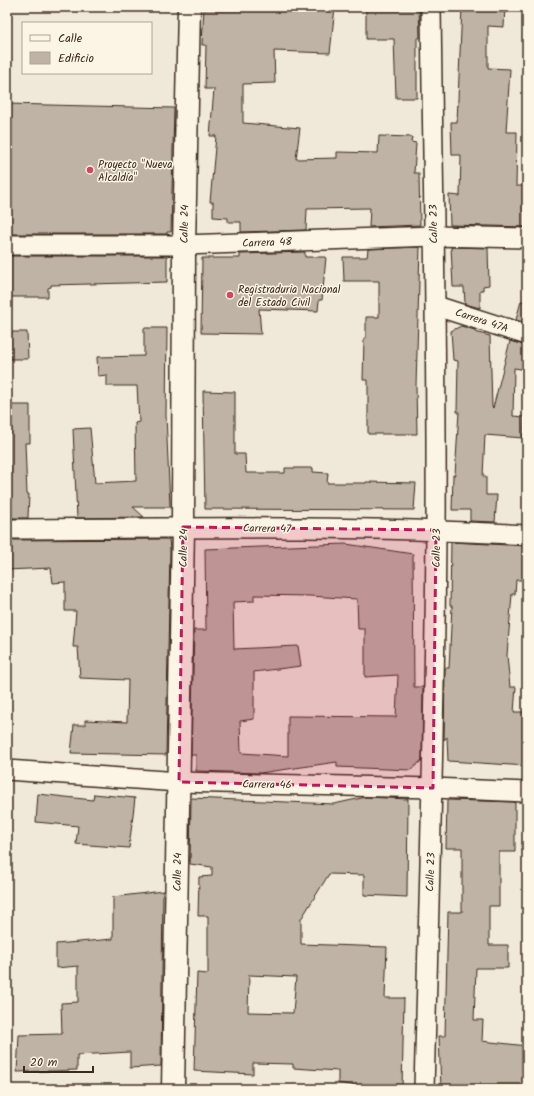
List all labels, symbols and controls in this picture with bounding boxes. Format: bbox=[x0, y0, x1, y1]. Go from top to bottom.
legend bbox=[22, 22, 152, 74]
text: Calle bbox=[58, 29, 83, 48]
text: Edificio bbox=[58, 49, 94, 68]
place label: Proyecto "Nueva Alcaldía" bbox=[98, 156, 172, 187]
marker: Proyecto "Nueva Alcaldía" bbox=[85, 165, 95, 175]
street label: Calle 24 bbox=[176, 204, 194, 244]
street label: Calle 23 bbox=[425, 204, 443, 244]
street label: Carrera 48 bbox=[242, 233, 293, 253]
place label: Registraduria Nacional del Estado Civil bbox=[238, 281, 341, 312]
marker: Registraduria Nacional del Estado Civil bbox=[225, 290, 235, 300]
street label: Carrera 47A bbox=[453, 304, 511, 338]
street label: Carrera 47 bbox=[243, 520, 292, 538]
street label: Calle 24 bbox=[175, 528, 193, 568]
street label: Calle 23 bbox=[428, 528, 446, 568]
street label: Carrera 46 bbox=[242, 776, 292, 794]
street label: Calle 24 bbox=[169, 852, 187, 892]
street label: Calle 23 bbox=[421, 852, 441, 892]
scale bar bbox=[24, 1048, 93, 1074]
text: 20 m bbox=[30, 1053, 58, 1072]

